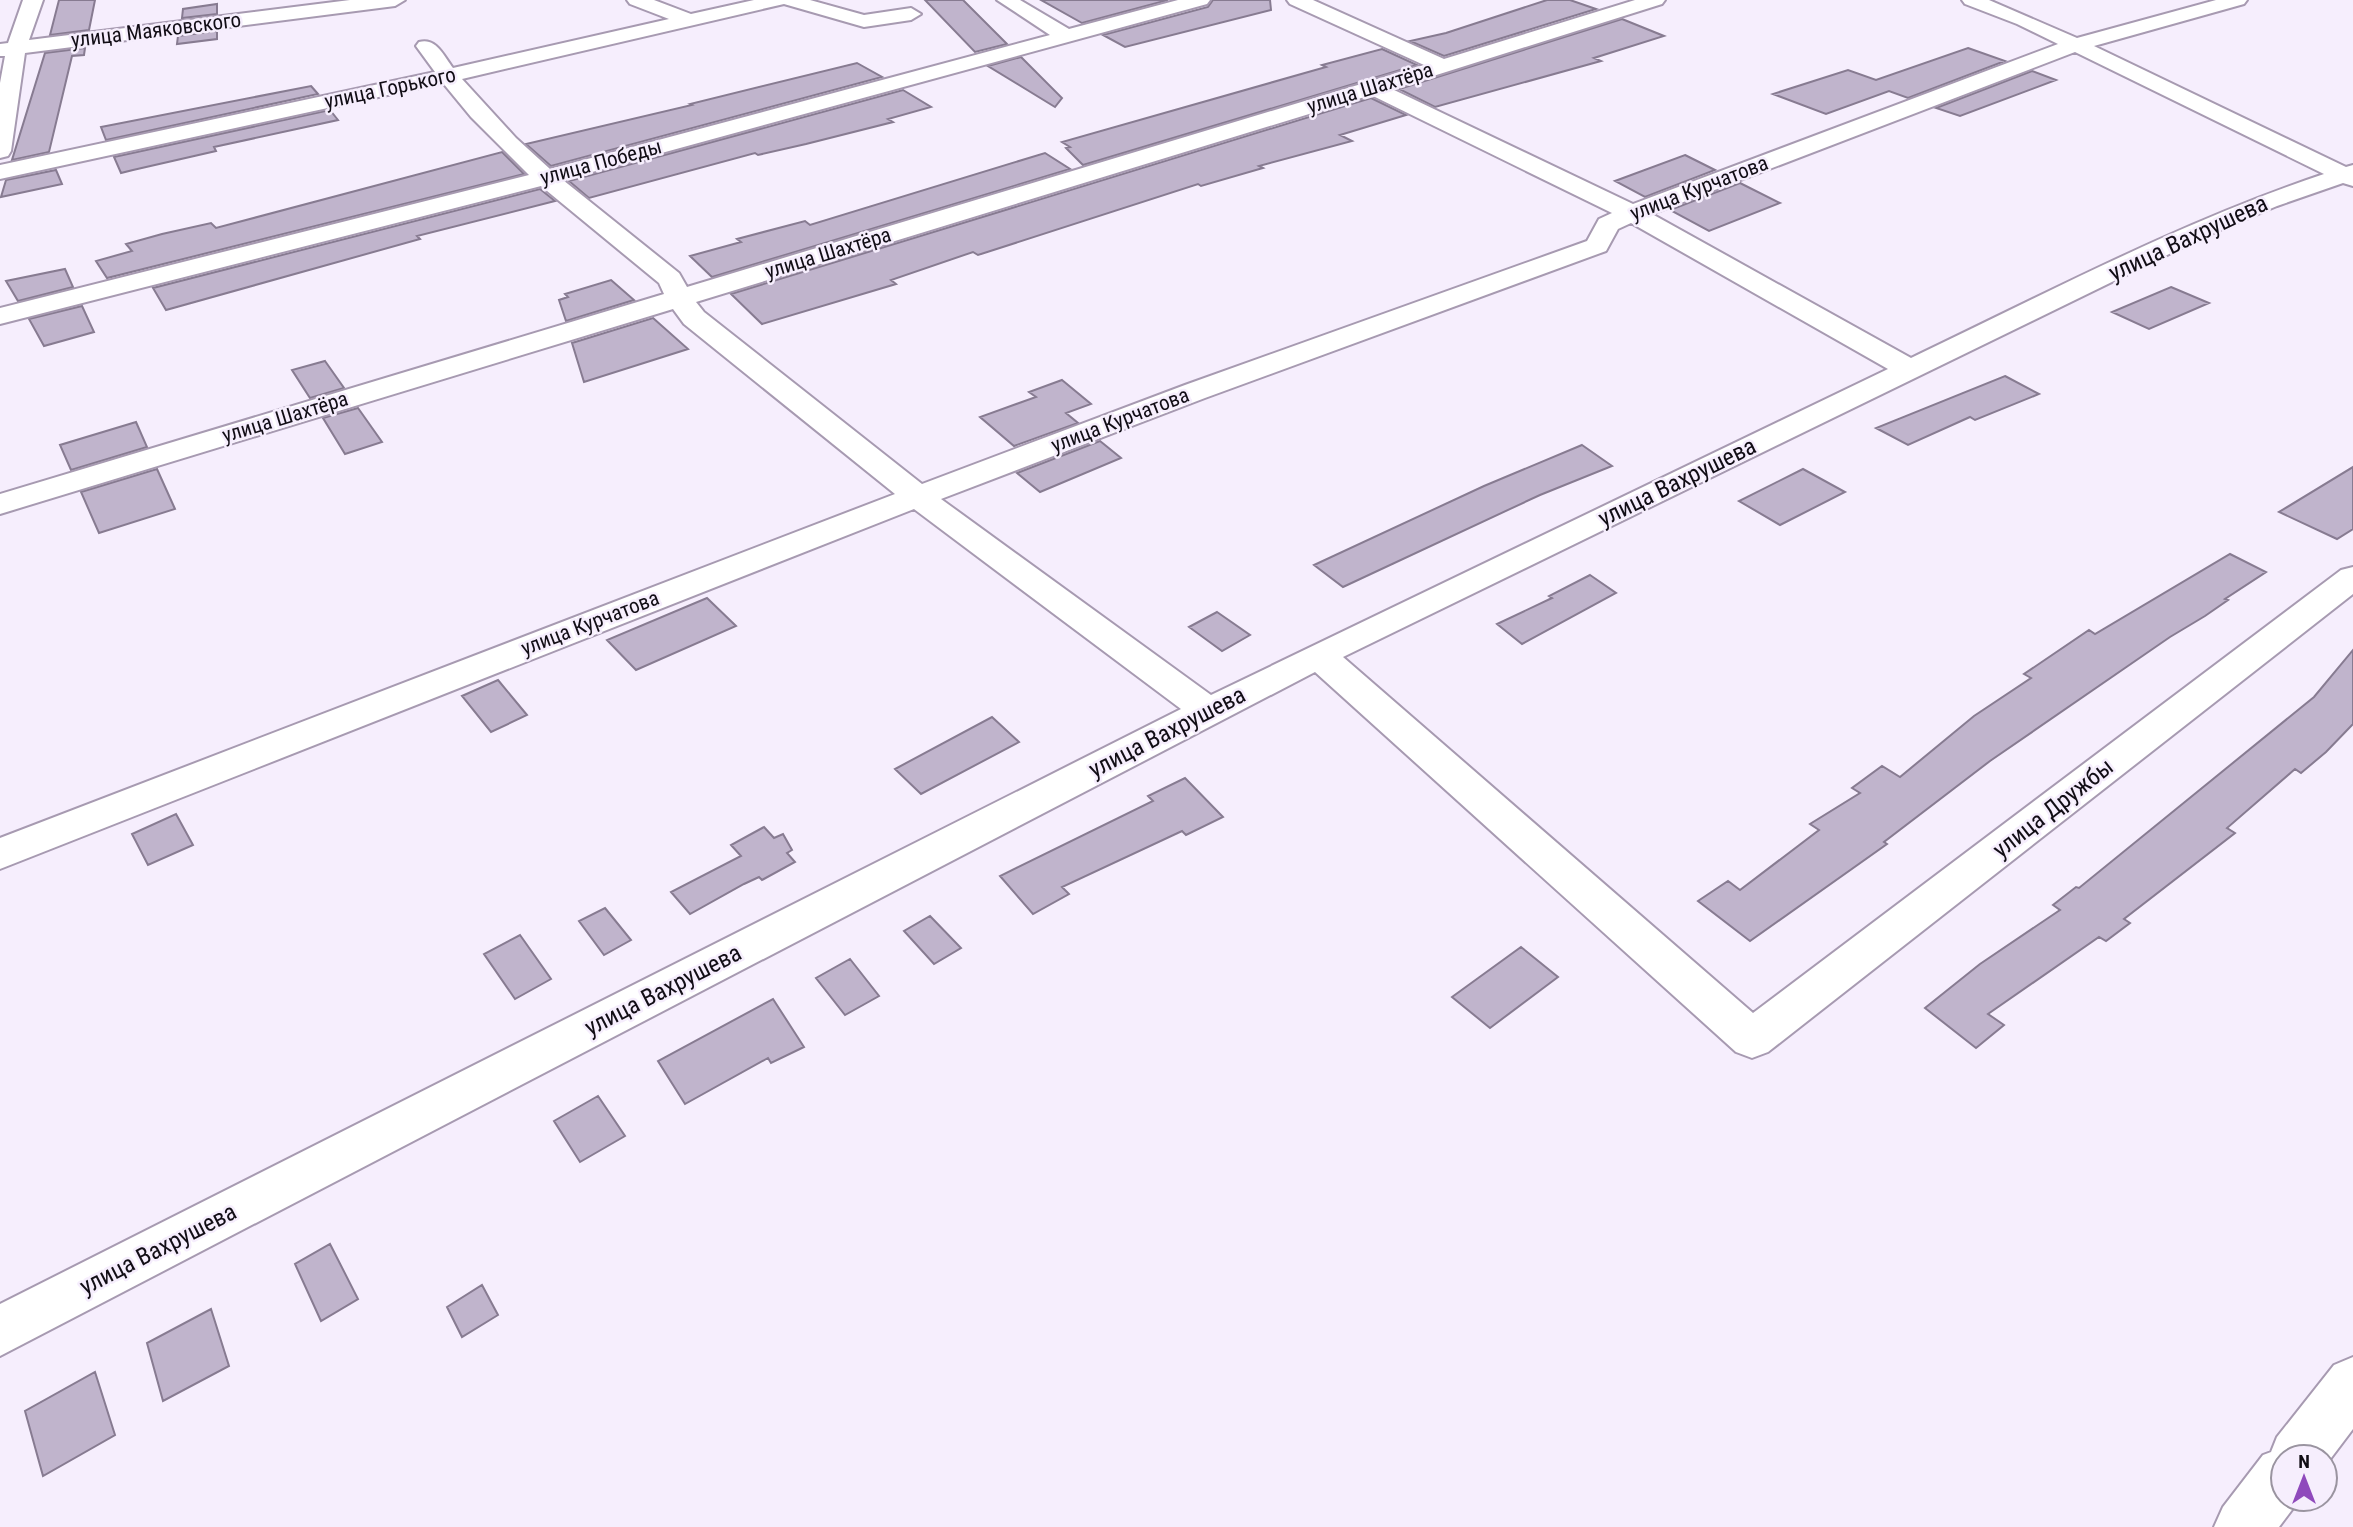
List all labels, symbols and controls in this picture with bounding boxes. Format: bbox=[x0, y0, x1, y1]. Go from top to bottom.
street label: улица Маяковского bbox=[70, 8, 242, 52]
street label: улица Шахтёра bbox=[1304, 57, 1436, 119]
street label: улица Горького bbox=[322, 62, 458, 114]
street label: улица Победы bbox=[538, 134, 664, 190]
street label: улица Курчатова bbox=[1627, 151, 1771, 225]
street label: улица Вахрушева bbox=[2104, 189, 2272, 287]
street label: улица Шахтёра bbox=[762, 222, 894, 284]
street label: улица Курчатова bbox=[1048, 383, 1192, 457]
street label: улица Шахтёра bbox=[219, 386, 351, 448]
street label: улица Вахрушева bbox=[1594, 432, 1760, 532]
street label: улица Курчатова bbox=[518, 586, 662, 660]
street label: улица Вахрушева bbox=[1084, 680, 1250, 784]
street label: улица Дружбы bbox=[1987, 752, 2119, 864]
street label: улица Вахрушева bbox=[580, 938, 746, 1042]
street label: улица Вахрушева bbox=[75, 1197, 241, 1301]
north arrow bbox=[2269, 1443, 2339, 1513]
text: N bbox=[2298, 1450, 2310, 1473]

